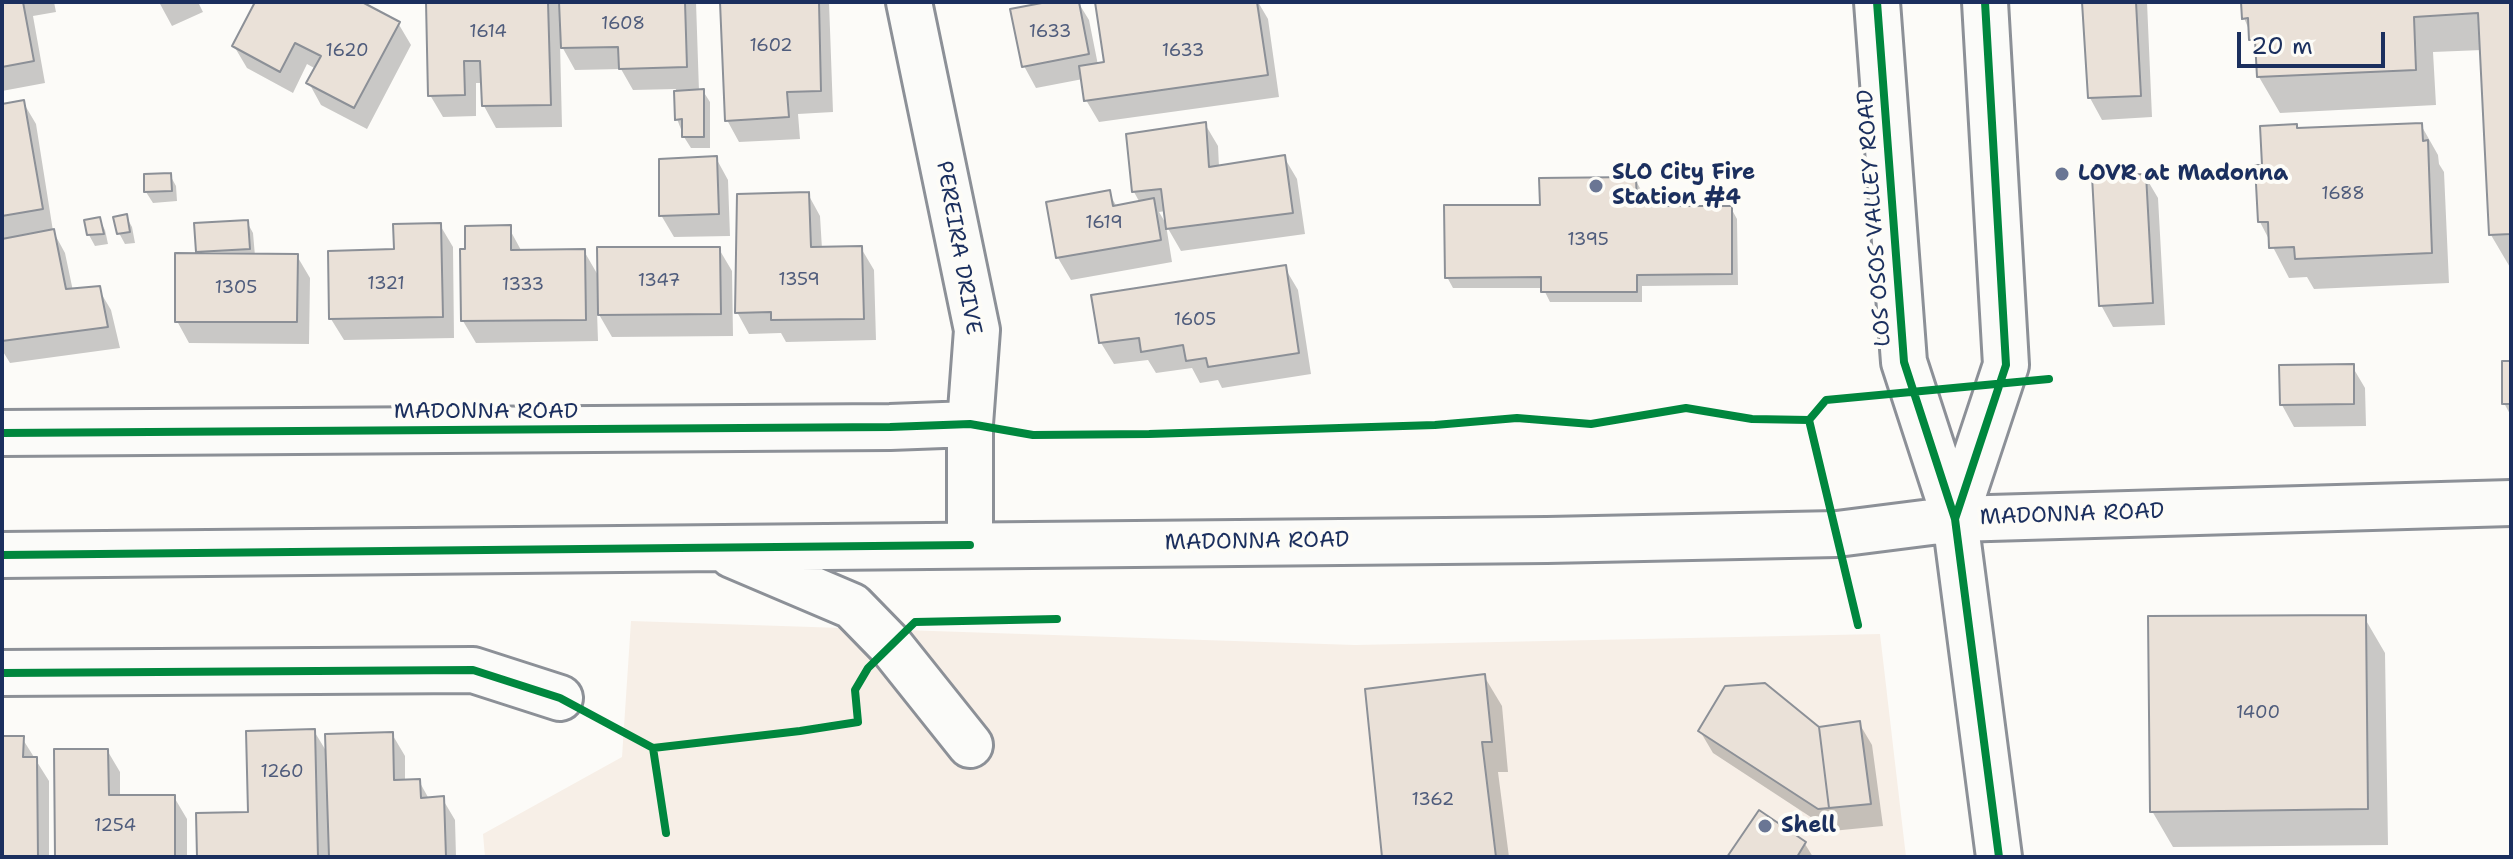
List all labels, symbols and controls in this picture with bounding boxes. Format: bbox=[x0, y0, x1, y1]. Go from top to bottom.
house number: 1608 bbox=[601, 13, 645, 35]
scale bar bbox=[2241, 16, 2389, 66]
house number: 1614 bbox=[469, 21, 507, 43]
house number: 1633 bbox=[1029, 21, 1071, 43]
text: 20 m bbox=[2251, 30, 2313, 62]
house number: 1602 bbox=[749, 35, 793, 57]
house number: 1620 bbox=[326, 40, 368, 62]
house number: 1633 bbox=[1162, 40, 1204, 62]
street label: LOS OSOS VALLEY ROAD bbox=[1853, 88, 1897, 348]
street label: PEREIRA DRIVE bbox=[930, 159, 986, 337]
place label: SLO City Fire Station #4 bbox=[1612, 160, 1755, 212]
place label: LOVR at Madonna bbox=[2078, 161, 2288, 187]
marker: LOVR at Madonna bbox=[2053, 165, 2071, 183]
marker: SLO City Fire Station #4 bbox=[1587, 177, 1605, 195]
house number: 1688 bbox=[2321, 183, 2365, 205]
house number: 1619 bbox=[1085, 212, 1123, 234]
house number: 1395 bbox=[1567, 229, 1609, 251]
house number: 1359 bbox=[778, 269, 820, 291]
house number: 1347 bbox=[638, 270, 680, 292]
house number: 1321 bbox=[367, 273, 405, 295]
house number: 1333 bbox=[502, 274, 544, 296]
house number: 1305 bbox=[215, 277, 257, 299]
house number: 1605 bbox=[1174, 309, 1216, 331]
street label: MADONNA ROAD bbox=[394, 399, 578, 425]
street label: MADONNA ROAD bbox=[1979, 499, 2165, 531]
street label: MADONNA ROAD bbox=[1164, 527, 1350, 557]
house number: 1400 bbox=[2236, 702, 2280, 724]
house number: 1260 bbox=[260, 761, 304, 783]
house number: 1362 bbox=[1412, 789, 1454, 811]
place label: Shell bbox=[1781, 813, 1836, 839]
house number: 1254 bbox=[94, 815, 136, 837]
marker: Shell bbox=[1756, 817, 1774, 835]

